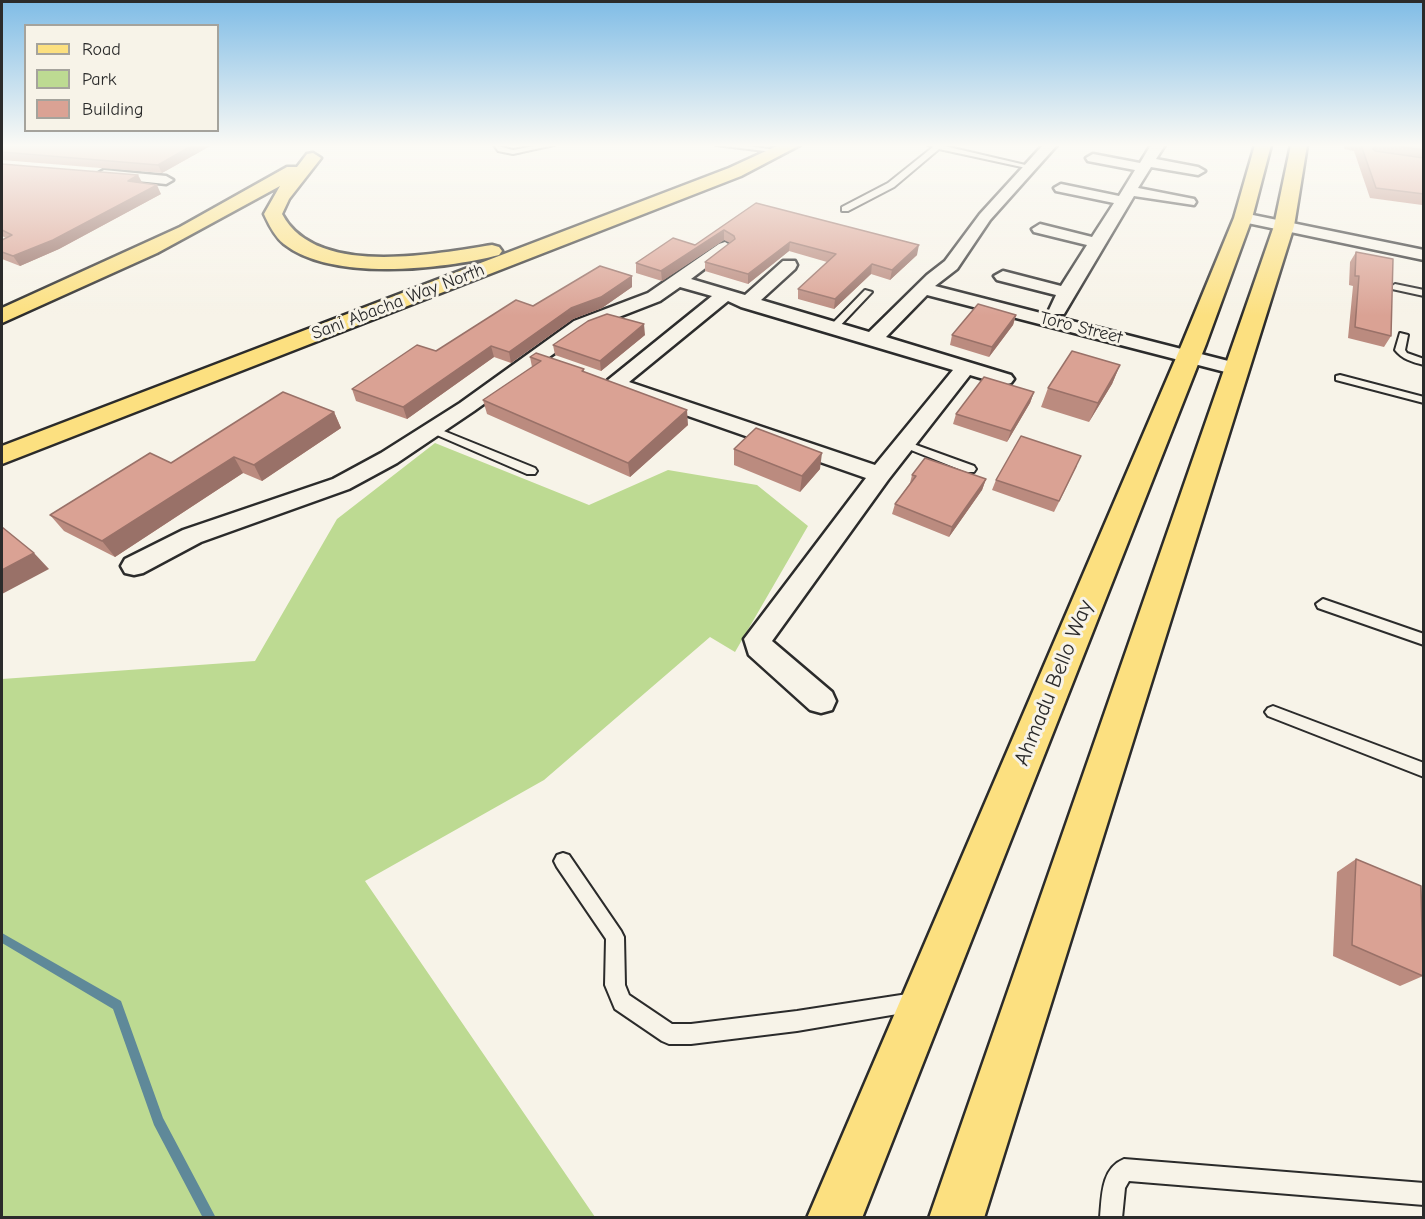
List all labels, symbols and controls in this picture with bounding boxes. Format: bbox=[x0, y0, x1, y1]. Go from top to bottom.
legend bbox=[24, 24, 219, 132]
text: Road bbox=[82, 39, 121, 60]
text: Park bbox=[82, 69, 116, 90]
text: Building bbox=[82, 99, 144, 120]
street label: Sani Abacha Way North bbox=[309, 259, 487, 345]
street label: Toro Street bbox=[1037, 307, 1125, 349]
street label: Ahmadu Bello Way bbox=[1009, 596, 1099, 770]

